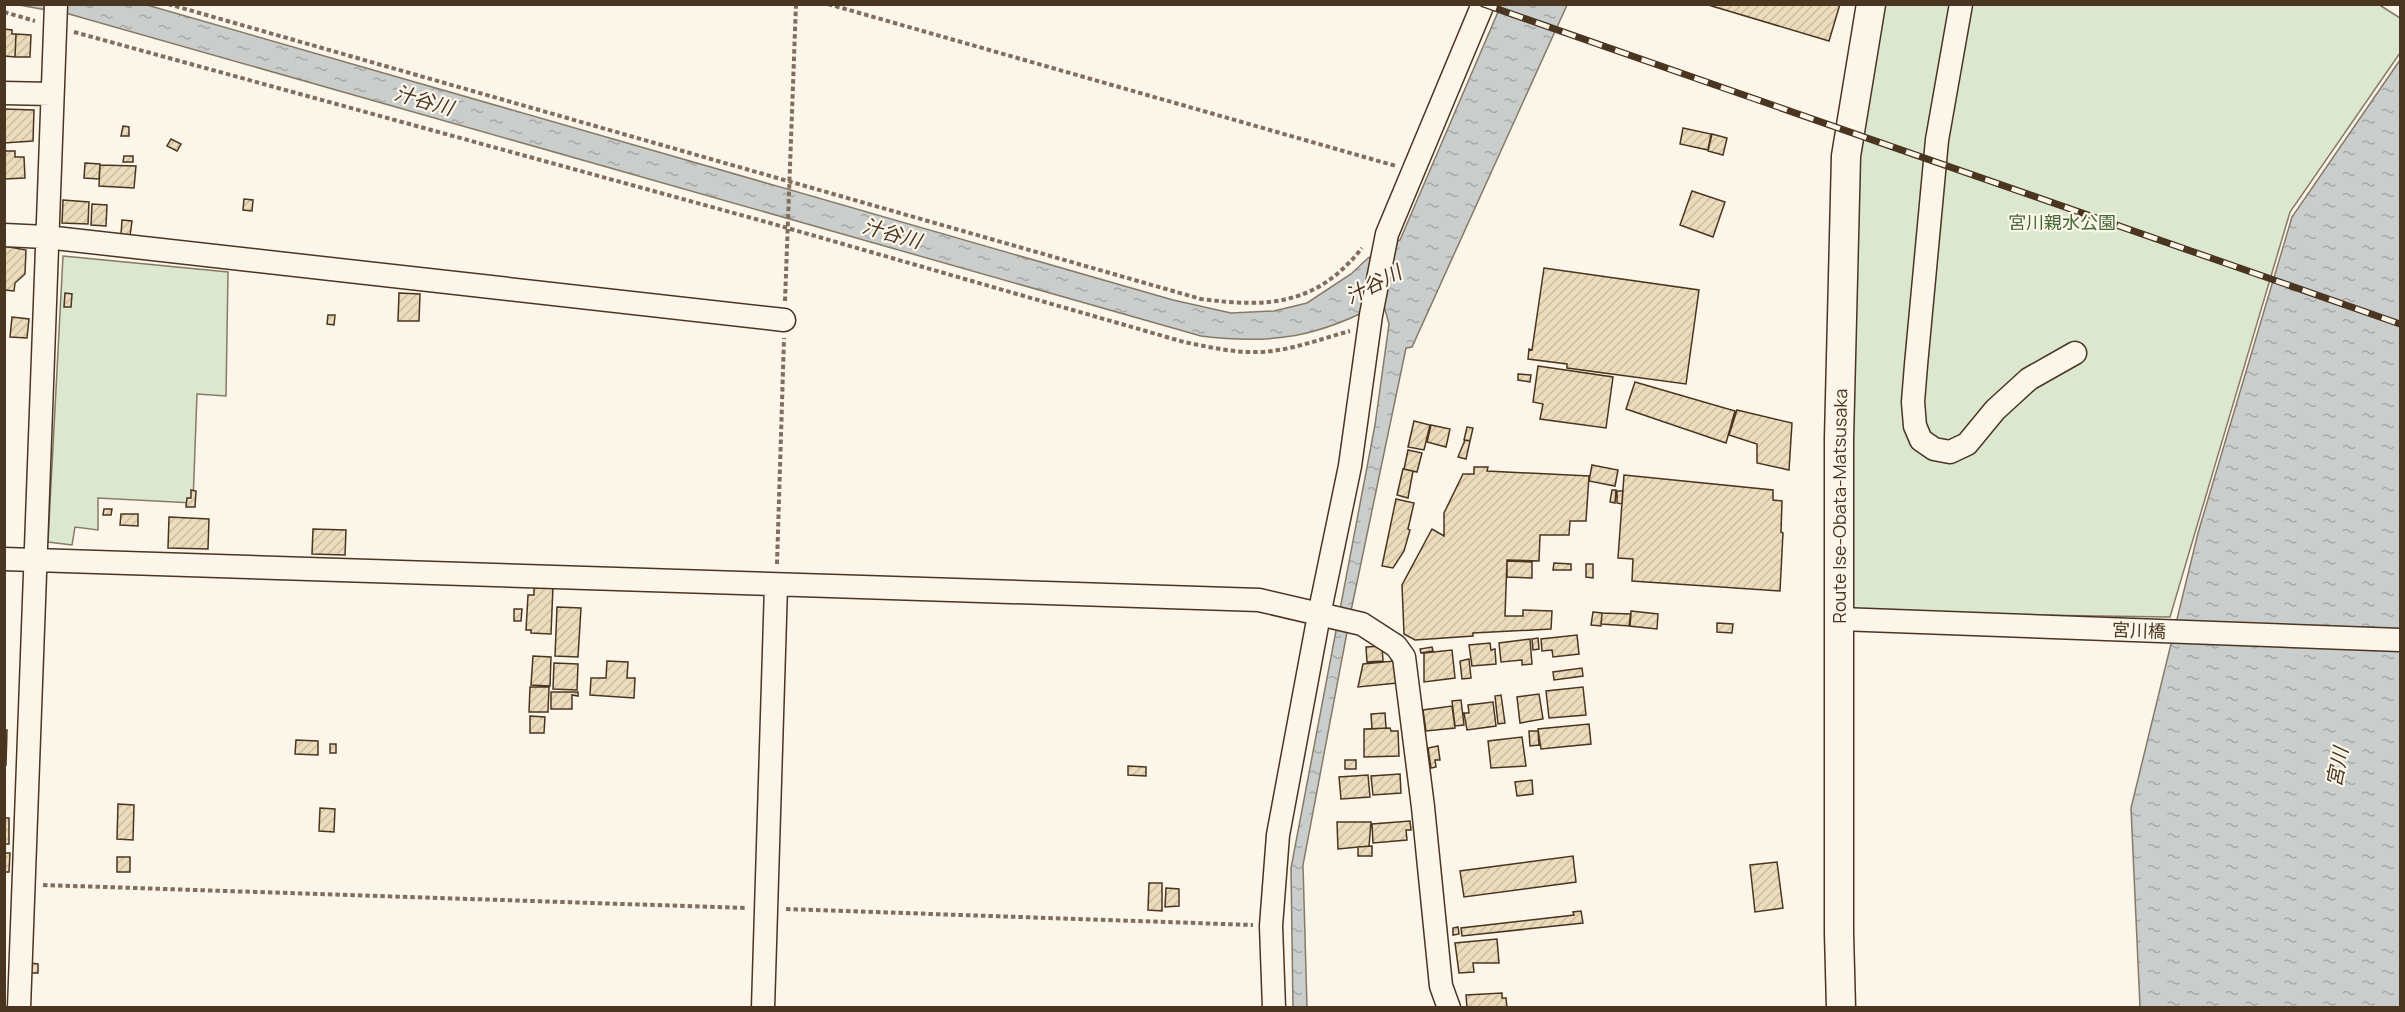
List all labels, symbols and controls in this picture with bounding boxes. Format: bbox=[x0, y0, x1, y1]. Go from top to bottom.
water label: 汁谷川 bbox=[391, 79, 458, 122]
park label: 宮川親水公園 bbox=[2008, 210, 2116, 234]
water label: 汁谷川 bbox=[859, 212, 926, 255]
water label: 汁谷川 bbox=[1340, 257, 1408, 310]
street label: Route Ise-Obata-Matsusaka bbox=[1827, 388, 1852, 623]
street label: 宮川橋 bbox=[2112, 617, 2166, 643]
water label: 宮川 bbox=[2320, 743, 2354, 789]

